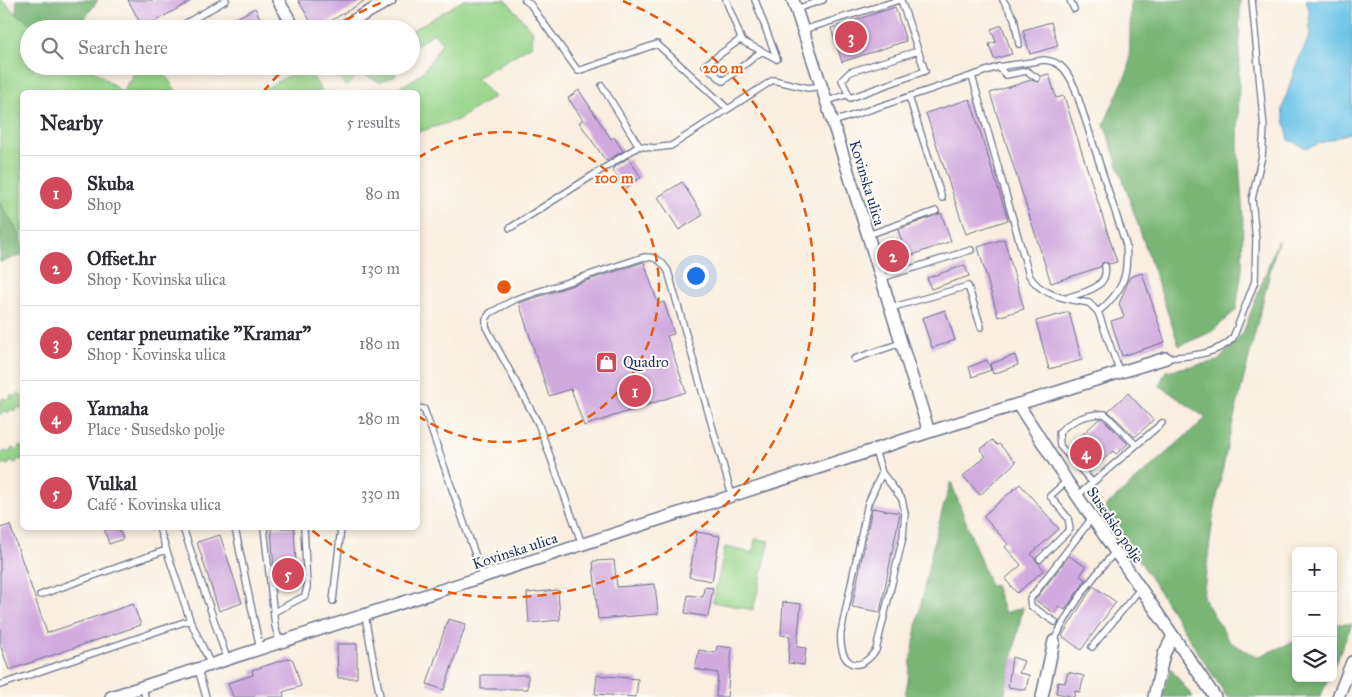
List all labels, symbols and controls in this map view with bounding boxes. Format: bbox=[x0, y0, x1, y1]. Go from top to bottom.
pin: 3 bbox=[835, 18, 867, 56]
search box bbox=[20, 20, 420, 75]
icon: search bbox=[38, 34, 66, 62]
text: Search here bbox=[78, 36, 168, 59]
text: 200 m bbox=[703, 59, 744, 77]
text: Nearby bbox=[40, 110, 103, 136]
text: 5 results bbox=[346, 113, 400, 132]
street label: Kovinska ulica bbox=[845, 138, 889, 228]
text: 100 m bbox=[594, 169, 634, 187]
text: Skuba bbox=[87, 172, 134, 195]
text: 1 bbox=[53, 184, 59, 203]
text: 80 m bbox=[365, 184, 400, 203]
text: Shop bbox=[87, 195, 121, 214]
pin: 2 bbox=[877, 237, 909, 275]
text: Offset.hr bbox=[87, 247, 156, 270]
text: 2 bbox=[52, 259, 60, 278]
text: 130 m bbox=[361, 259, 400, 278]
your location bbox=[683, 263, 709, 289]
text: Shop · Kovinska ulica bbox=[87, 270, 226, 289]
centre of rings bbox=[495, 278, 513, 296]
text: centar pneumatike "Kramar" bbox=[87, 322, 311, 345]
text: 3 bbox=[53, 334, 59, 353]
text: 180 m bbox=[359, 334, 400, 353]
text: Shop · Kovinska ulica bbox=[87, 345, 226, 364]
shop icon: Quadro bbox=[595, 350, 619, 374]
place label: Quadro bbox=[623, 353, 669, 371]
pin: 1 bbox=[619, 372, 651, 410]
text: Yamaha bbox=[87, 397, 148, 420]
text: 4 bbox=[52, 409, 60, 428]
text: 280 m bbox=[357, 409, 400, 428]
text: Place · Susedsko polje bbox=[87, 420, 225, 439]
pin: 4 bbox=[1070, 434, 1102, 472]
text: Vulkal bbox=[87, 472, 137, 495]
street label: Susedsko polje bbox=[1083, 483, 1147, 567]
text: 5 bbox=[52, 484, 60, 503]
text: 330 m bbox=[361, 484, 400, 503]
text: Café · Kovinska ulica bbox=[87, 495, 221, 514]
street label: Kovinska ulica bbox=[470, 529, 560, 573]
map controls bbox=[1292, 547, 1337, 682]
button: + bbox=[1292, 547, 1337, 592]
pin: 5 bbox=[272, 555, 304, 593]
button: − bbox=[1292, 592, 1337, 637]
button: layers bbox=[1292, 637, 1337, 682]

